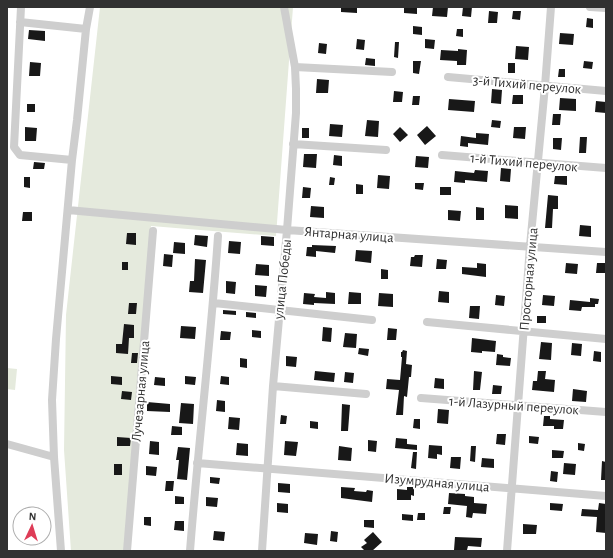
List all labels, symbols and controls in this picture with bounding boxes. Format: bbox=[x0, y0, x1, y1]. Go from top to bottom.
street label: 3-й Тихий переулок bbox=[472, 73, 582, 97]
street label: 1-й Тихий переулок bbox=[470, 151, 579, 175]
street label: Янтарная улица bbox=[304, 225, 395, 245]
street label: Просторная улица bbox=[518, 226, 541, 331]
street label: улица Победы bbox=[272, 238, 294, 321]
street label: Лучезарная улица bbox=[130, 339, 152, 442]
street label: 1-й Лазурный переулок bbox=[449, 394, 580, 418]
street label: Изумрудная улица bbox=[384, 471, 491, 495]
north arrow bbox=[12, 506, 52, 546]
text: N bbox=[28, 511, 37, 522]

